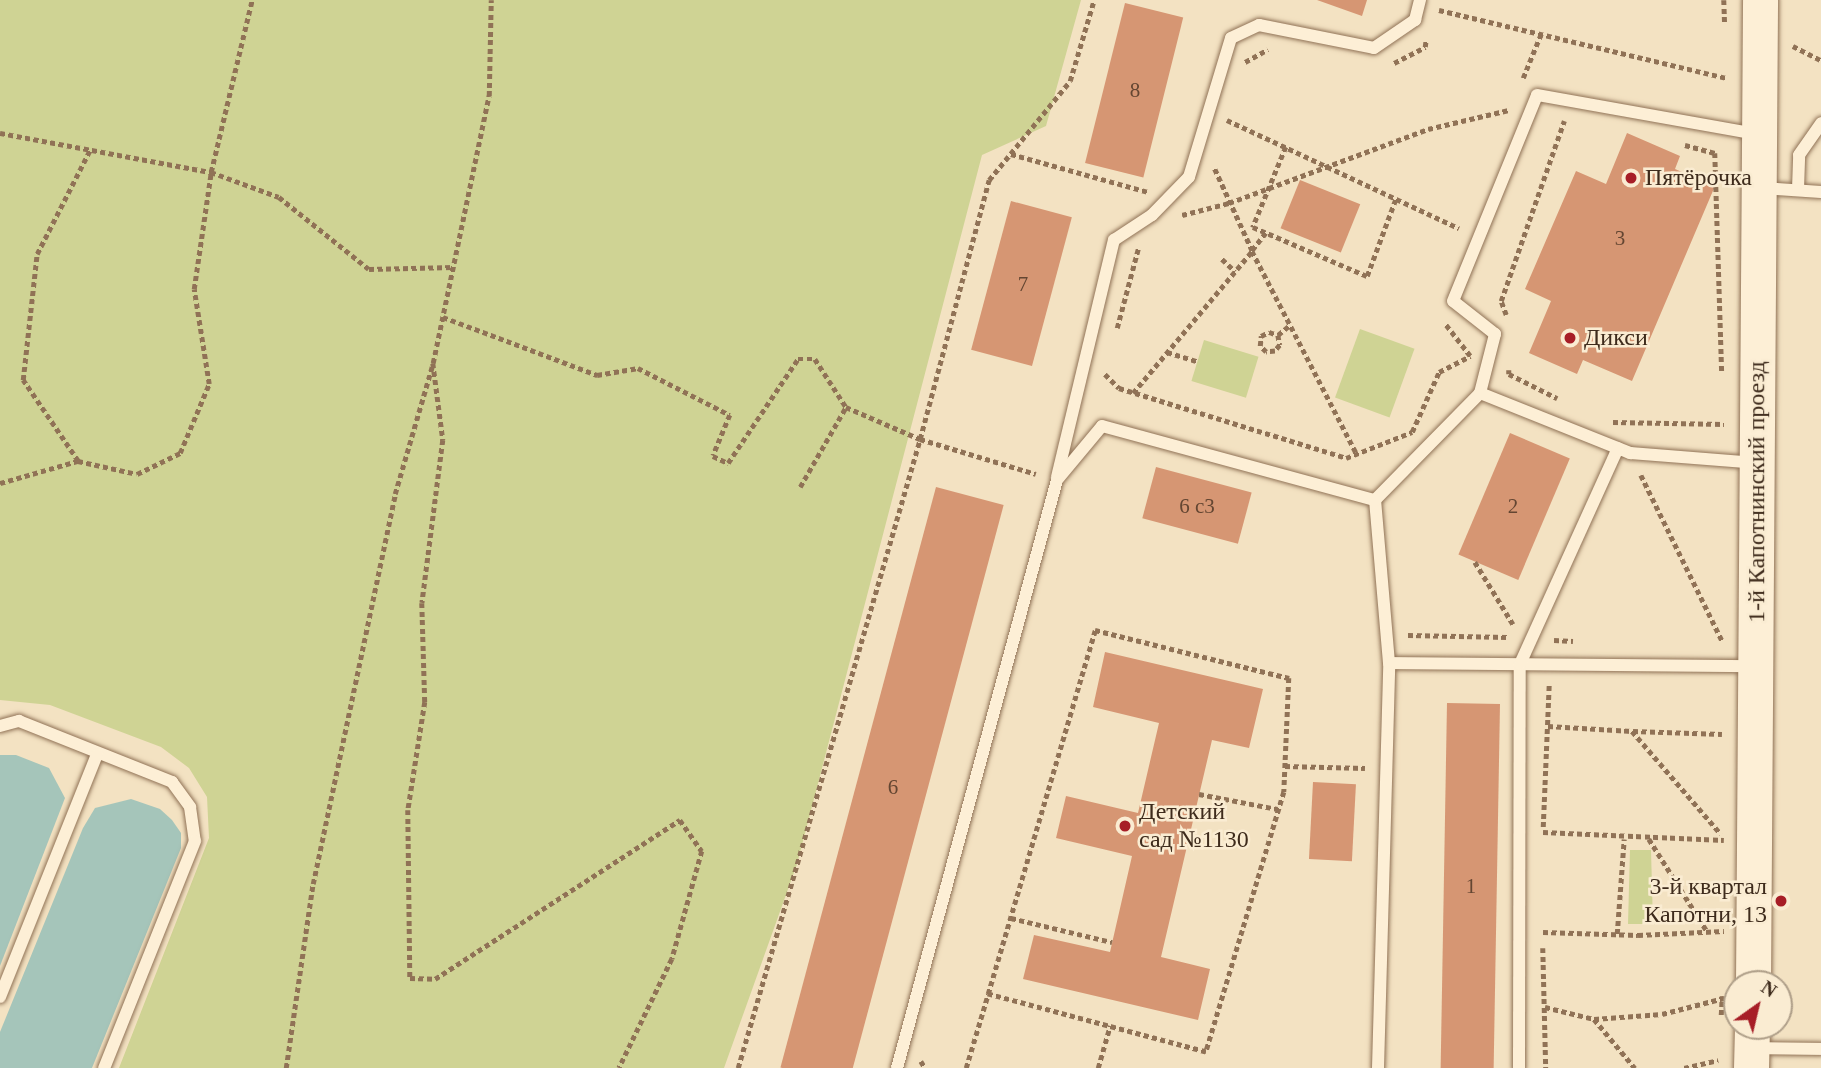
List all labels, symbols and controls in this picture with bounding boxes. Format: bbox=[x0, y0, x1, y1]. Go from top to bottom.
house number: 8 bbox=[1130, 77, 1140, 103]
place label: Пятёрочка bbox=[1645, 164, 1752, 192]
marker: Пятёрочка bbox=[1623, 170, 1639, 186]
house number: 3 bbox=[1615, 225, 1625, 251]
house number: 7 bbox=[1018, 271, 1028, 297]
place label: Дикси bbox=[1584, 324, 1648, 352]
marker: Дикси bbox=[1562, 330, 1578, 346]
street label: 1-й Капотнинский проезд bbox=[1743, 361, 1771, 623]
house number: 6 с3 bbox=[1179, 493, 1215, 519]
house number: 2 bbox=[1508, 493, 1518, 519]
house number: 6 bbox=[888, 774, 898, 800]
place label: Детский сад №1130 bbox=[1139, 798, 1249, 854]
marker: Детский сад №1130 bbox=[1117, 818, 1133, 834]
house number: 1 bbox=[1466, 873, 1476, 899]
place label: 3-й квартал Капотни, 13 bbox=[1644, 873, 1767, 929]
marker: 3-й квартал Капотни, 13 bbox=[1773, 893, 1789, 909]
north arrow bbox=[1723, 970, 1793, 1040]
text: N bbox=[1757, 976, 1780, 1001]

